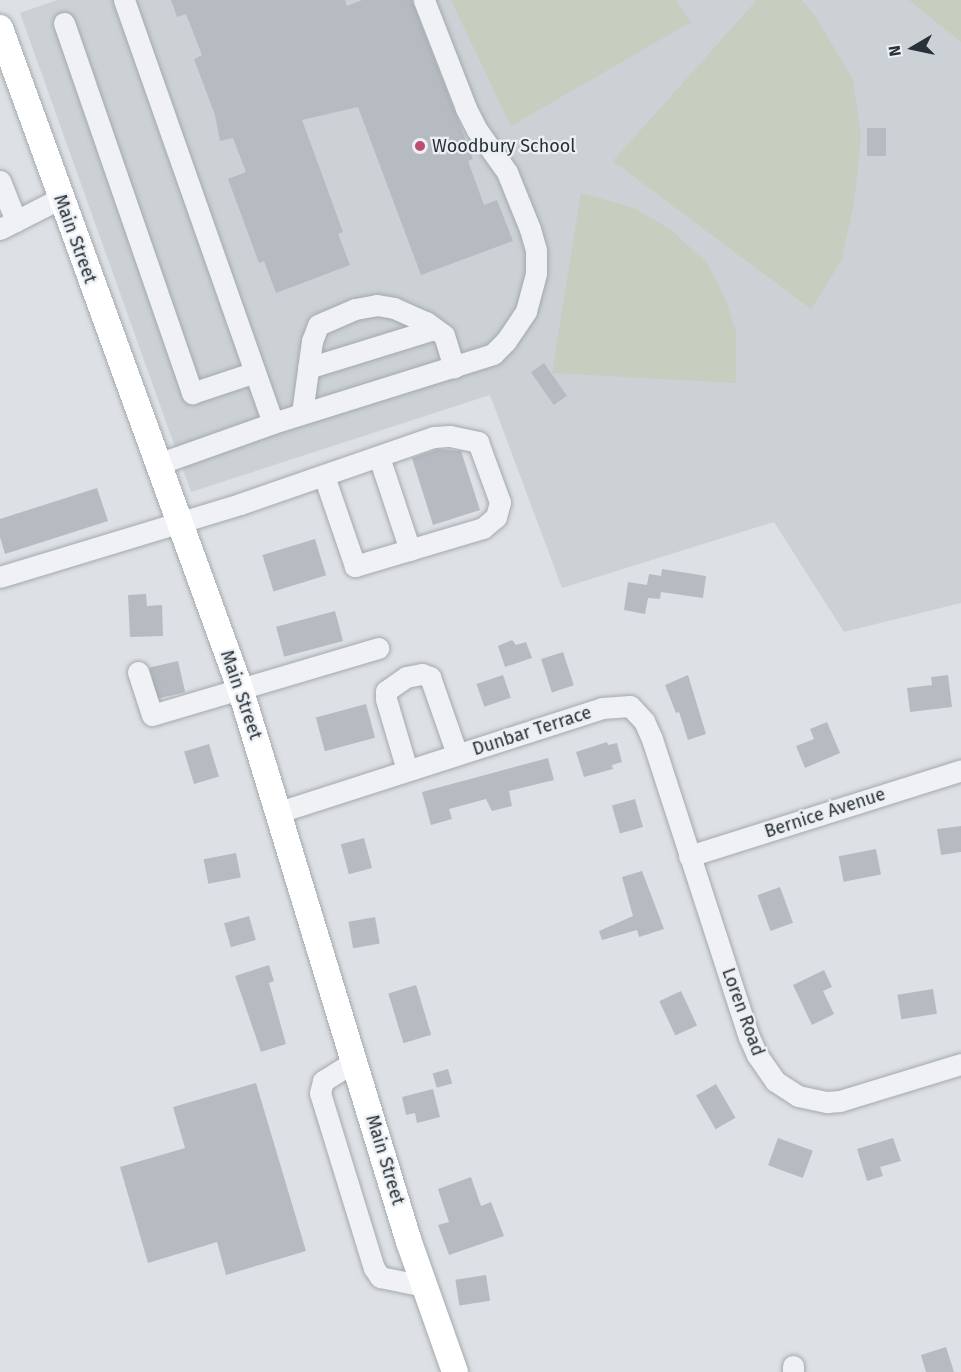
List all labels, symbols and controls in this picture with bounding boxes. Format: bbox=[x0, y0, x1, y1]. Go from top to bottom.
north arrow bbox=[883, 18, 943, 78]
text: N bbox=[885, 44, 905, 58]
place label: Woodbury School bbox=[432, 135, 575, 157]
marker: Woodbury School bbox=[413, 139, 427, 153]
street label: Main Street bbox=[49, 192, 101, 286]
street label: Main Street bbox=[216, 648, 266, 742]
street label: Dunbar Terrace bbox=[470, 702, 594, 760]
street label: Bernice Avenue bbox=[762, 783, 888, 843]
street label: Loren Road bbox=[717, 965, 769, 1059]
street label: Main Street bbox=[361, 1112, 409, 1208]

